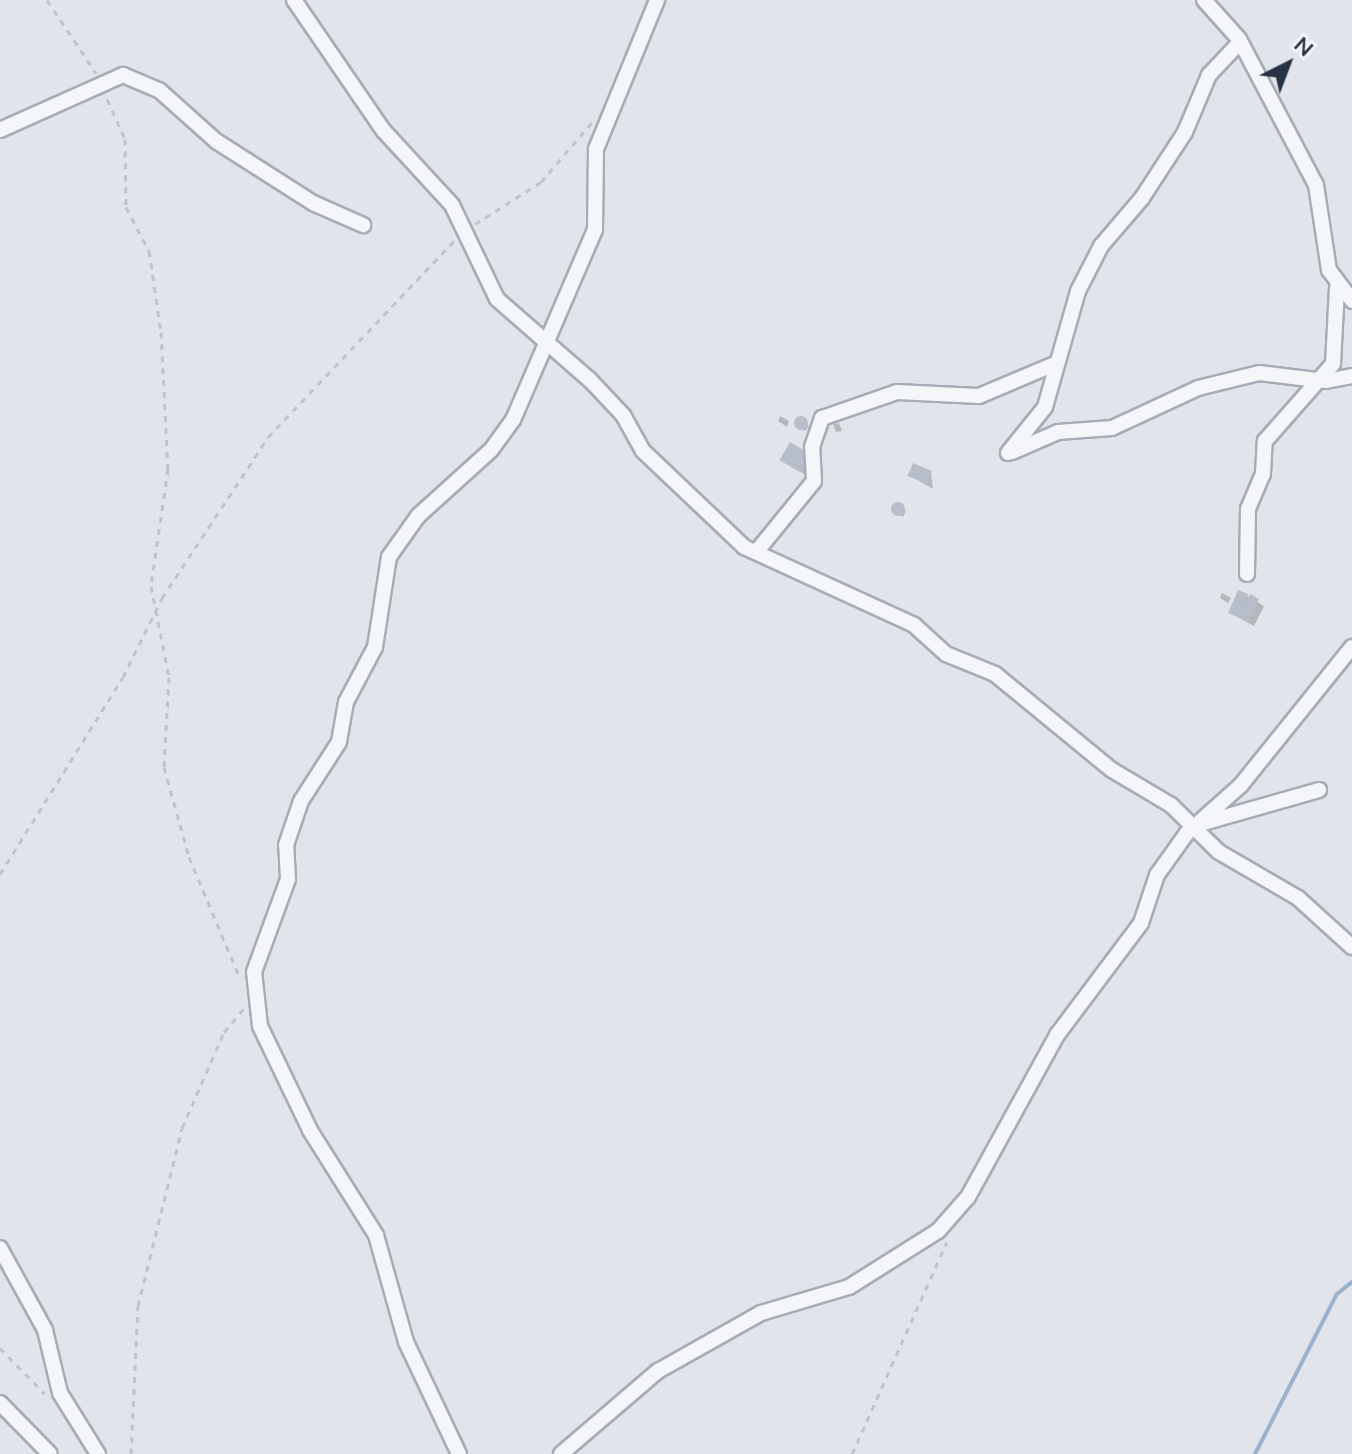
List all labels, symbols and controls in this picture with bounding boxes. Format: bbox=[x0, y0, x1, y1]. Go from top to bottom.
north arrow bbox=[1248, 24, 1328, 104]
text: N bbox=[1289, 30, 1320, 62]

